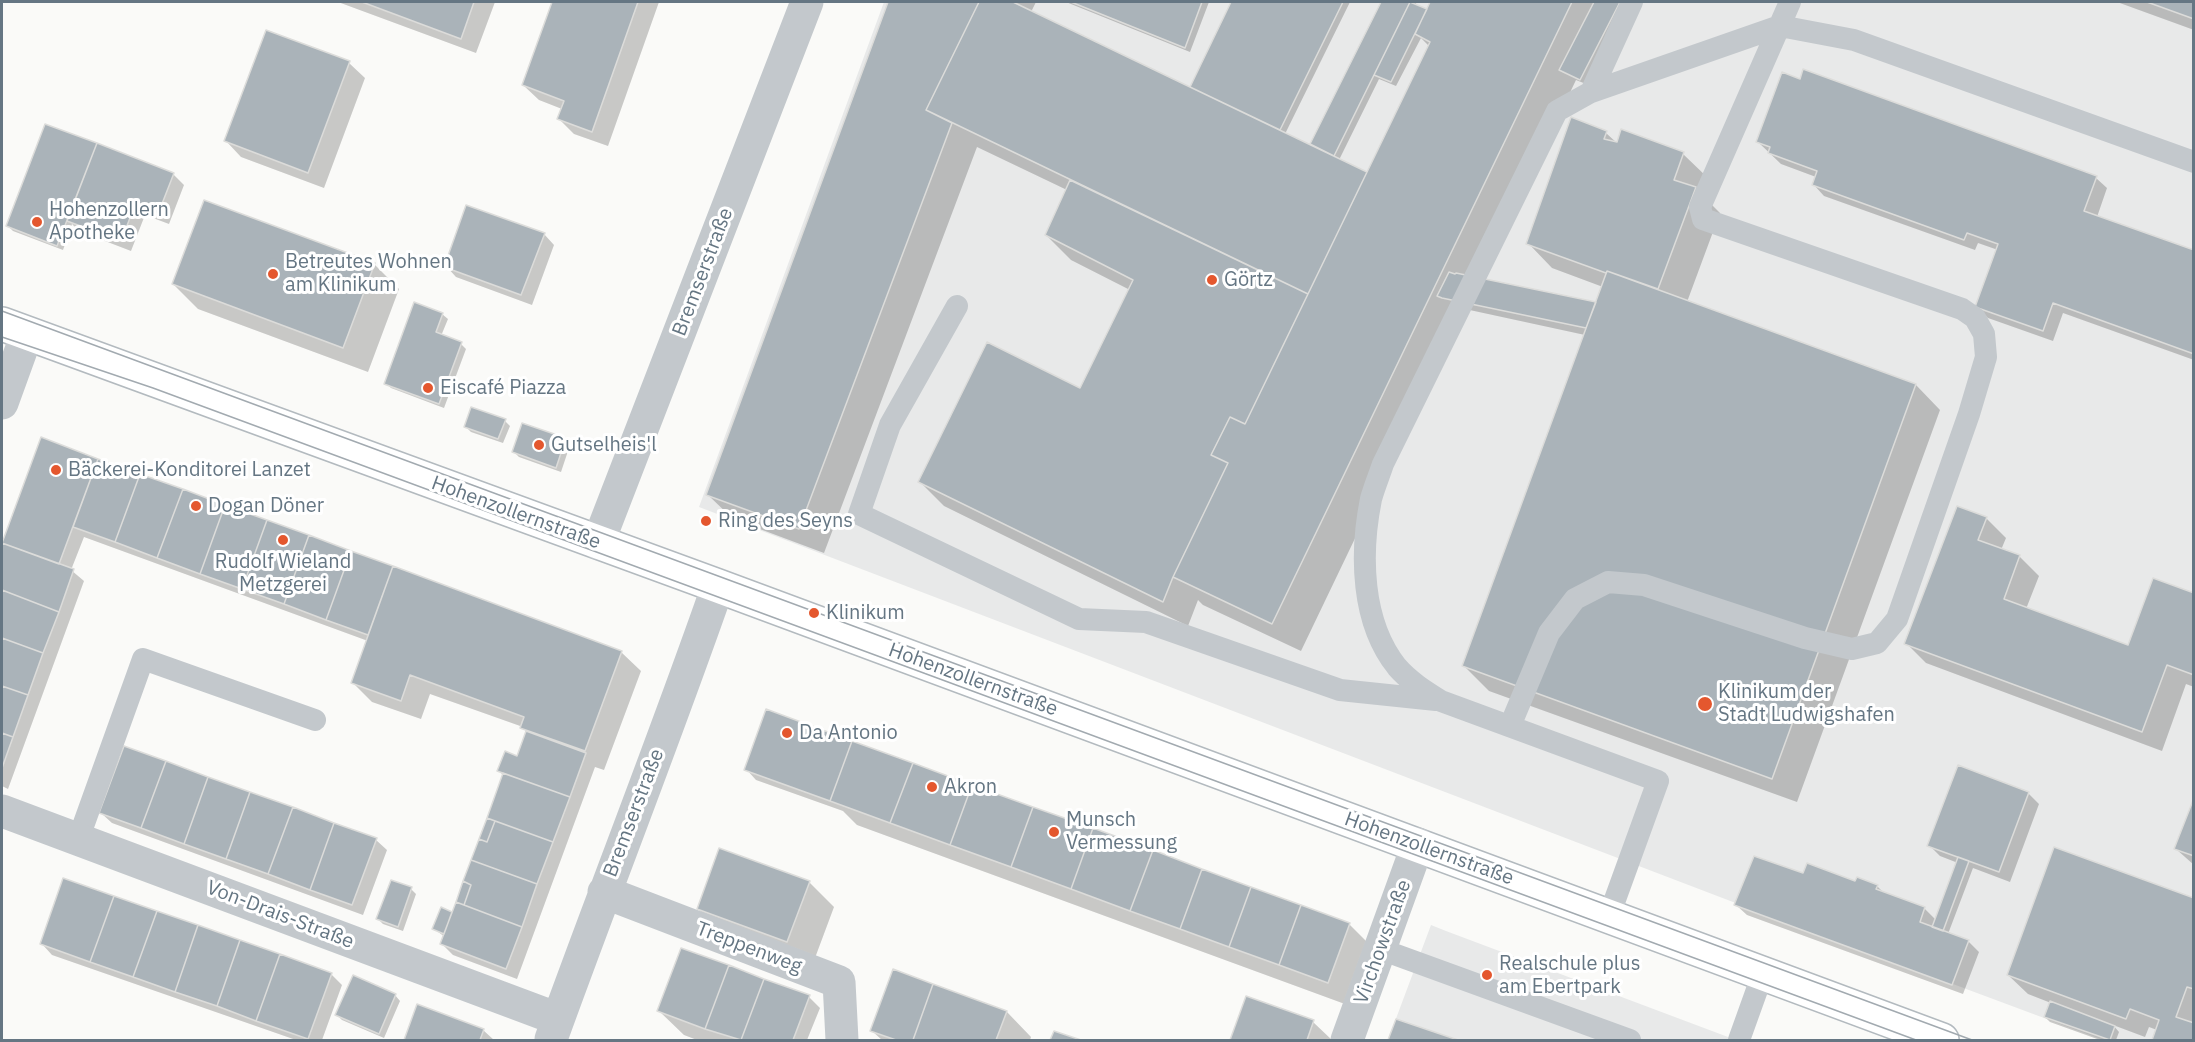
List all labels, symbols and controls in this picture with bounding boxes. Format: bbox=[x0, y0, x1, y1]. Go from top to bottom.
place label: Hohenzollern Apotheke bbox=[49, 198, 169, 245]
street label: Bremserstraße bbox=[668, 205, 738, 339]
marker: Hohenzollern Apotheke bbox=[30, 215, 44, 229]
place label: Betreutes Wohnen am Klinikum bbox=[285, 250, 452, 297]
marker: Betreutes Wohnen am Klinikum bbox=[266, 267, 280, 281]
place label: Görtz bbox=[1224, 268, 1273, 292]
marker: Görtz bbox=[1205, 273, 1219, 287]
place label: Eiscafé Piazza bbox=[440, 376, 566, 400]
marker: Eiscafé Piazza bbox=[421, 381, 435, 395]
place label: Gutselheis'l bbox=[551, 433, 657, 457]
marker: Gutselheis'l bbox=[532, 438, 546, 452]
place label: Bäckerei-Konditorei Lanzet bbox=[68, 458, 311, 482]
marker: Bäckerei-Konditorei Lanzet bbox=[49, 463, 63, 477]
street label: Hohenzollernstraße bbox=[428, 471, 604, 555]
place label: Dogan Döner bbox=[208, 494, 324, 518]
marker: Dogan Döner bbox=[189, 499, 203, 513]
place label: Ring des Seyns bbox=[718, 509, 853, 533]
marker: Ring des Seyns bbox=[699, 514, 713, 528]
marker: Rudolf Wieland Metzgerei bbox=[276, 533, 290, 547]
place label: Rudolf Wieland Metzgerei bbox=[215, 550, 351, 597]
place label: Klinikum bbox=[826, 601, 905, 625]
marker: Klinikum bbox=[807, 606, 821, 620]
street label: Hohenzollernstraße bbox=[885, 638, 1061, 722]
place label: Klinikum der Stadt Ludwigshafen bbox=[1718, 680, 1895, 727]
marker: Klinikum der Stadt Ludwigshafen bbox=[1696, 695, 1714, 713]
place label: Da Antonio bbox=[799, 721, 898, 745]
marker: Da Antonio bbox=[780, 726, 794, 740]
street label: Bremserstraße bbox=[599, 746, 669, 880]
place label: Akron bbox=[944, 775, 997, 799]
marker: Akron bbox=[925, 780, 939, 794]
street label: Hohenzollernstraße bbox=[1341, 807, 1517, 891]
place label: Munsch Vermessung bbox=[1066, 808, 1177, 855]
marker: Munsch Vermessung bbox=[1047, 825, 1061, 839]
street label: Von-Drais-Straße bbox=[203, 876, 357, 954]
street label: Virchowstraße bbox=[1349, 877, 1417, 1007]
street label: Treppenweg bbox=[693, 917, 805, 979]
place label: Realschule plus am Ebertpark bbox=[1499, 952, 1640, 999]
marker: Realschule plus am Ebertpark bbox=[1480, 968, 1494, 982]

